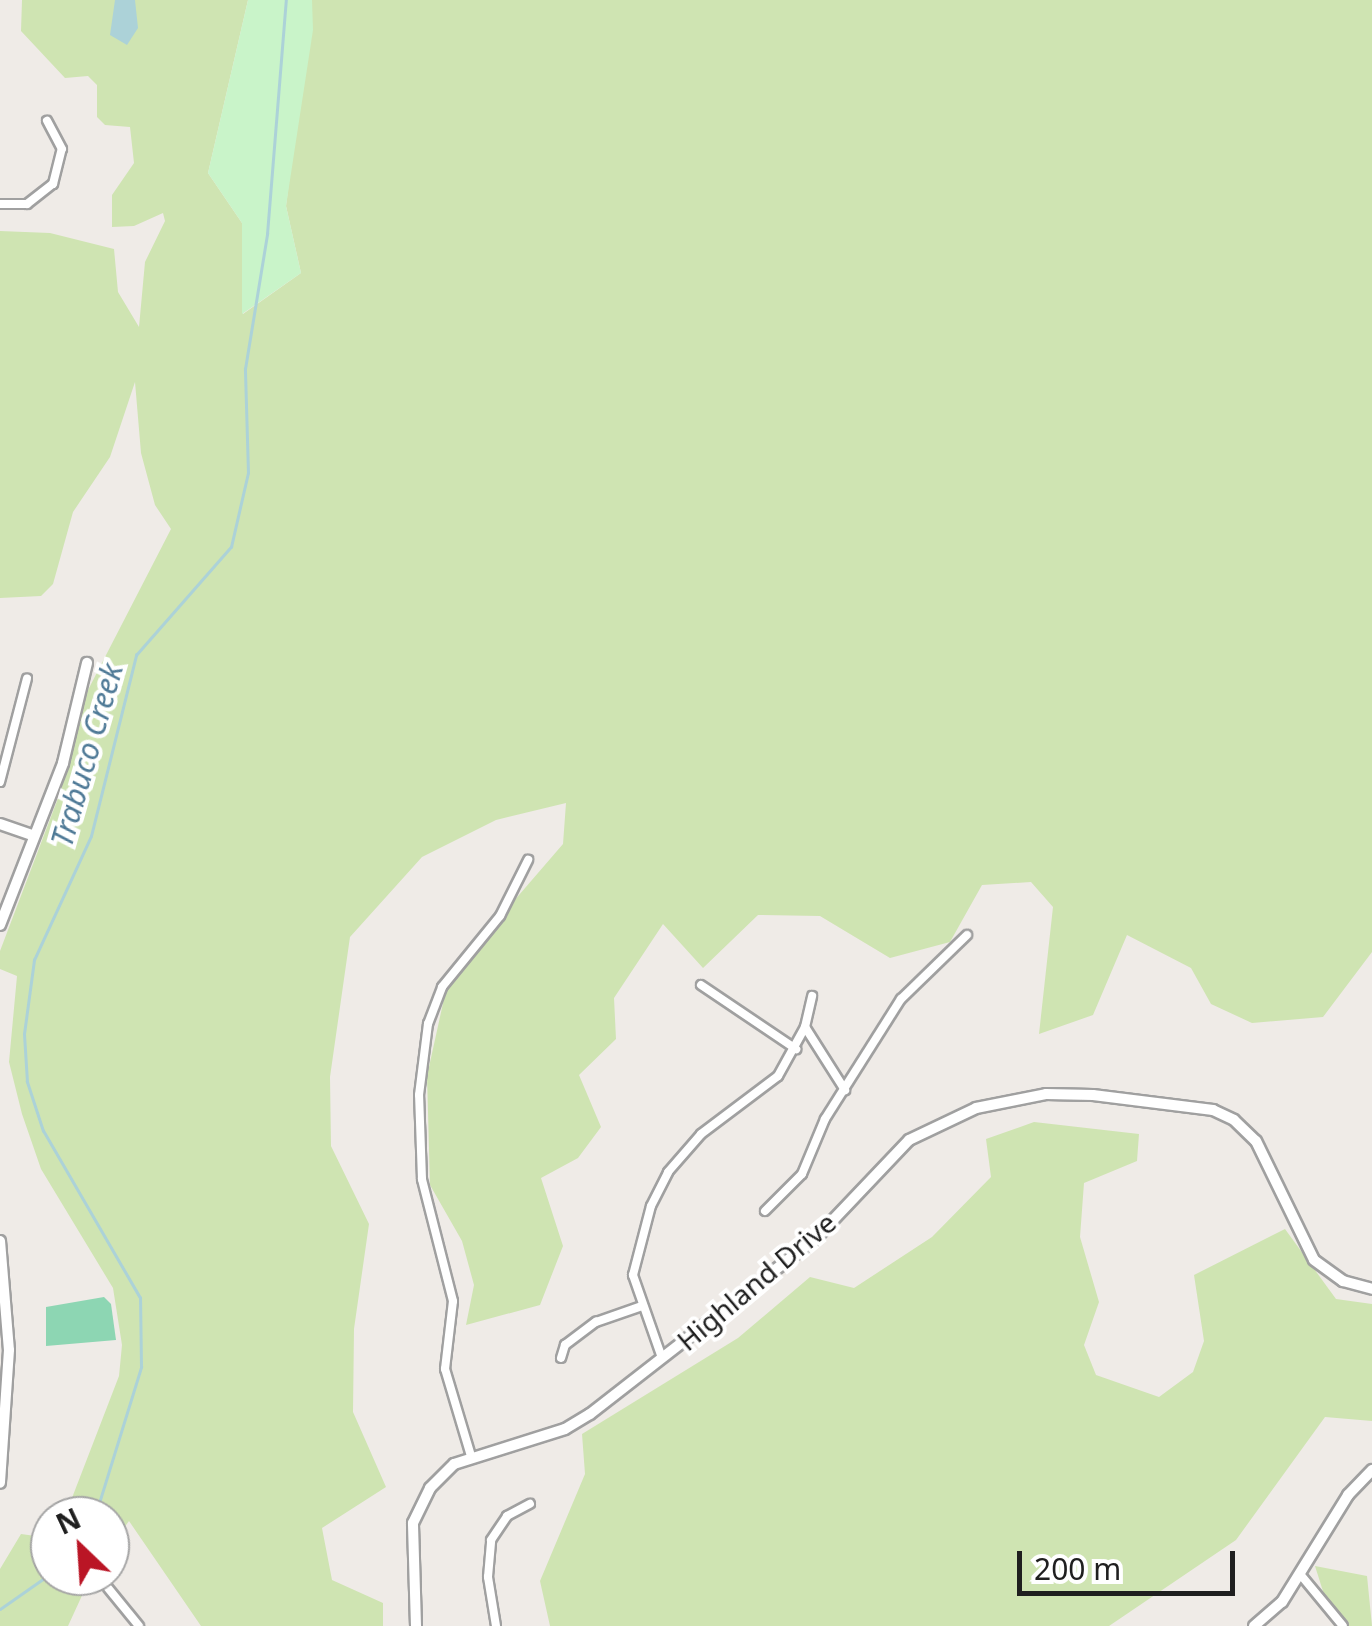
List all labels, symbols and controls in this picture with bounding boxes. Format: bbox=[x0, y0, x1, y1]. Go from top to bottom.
water label: Trabuco Creek bbox=[44, 659, 130, 851]
street label: Highland Drive bbox=[670, 1205, 842, 1357]
north arrow bbox=[30, 1496, 130, 1596]
text: N bbox=[50, 1499, 87, 1543]
scale bar bbox=[1022, 1531, 1240, 1593]
text: 200 m bbox=[1034, 1548, 1121, 1589]

